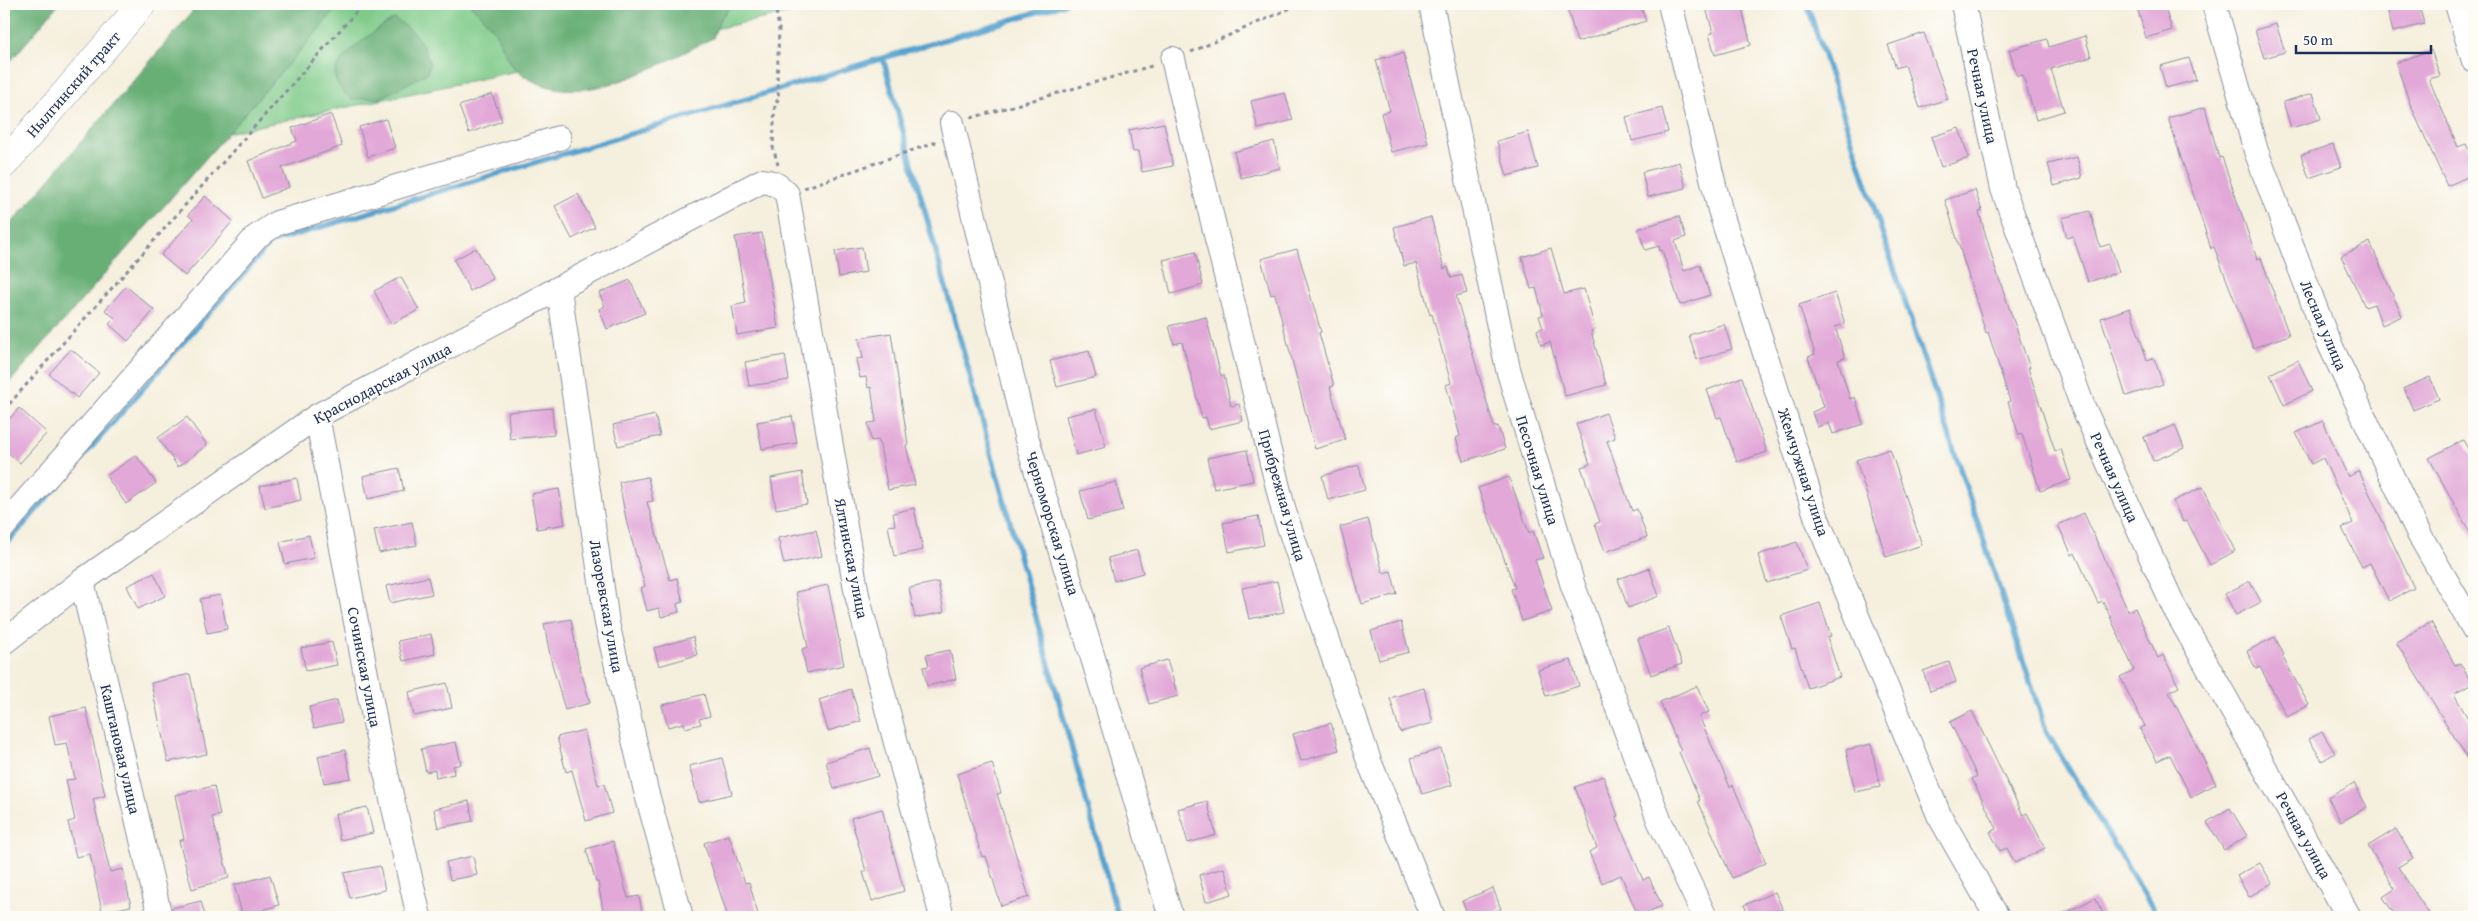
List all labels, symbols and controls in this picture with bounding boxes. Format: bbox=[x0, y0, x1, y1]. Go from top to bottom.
scale bar bbox=[2296, 22, 2430, 54]
street label: Нылгинский тракт bbox=[20, 25, 126, 143]
text: 50 m bbox=[2303, 29, 2334, 50]
street label: Речная улица bbox=[1961, 46, 2005, 146]
street label: Лесная улица bbox=[2294, 276, 2354, 374]
street label: Краснодарская улица bbox=[309, 336, 456, 430]
street label: Жемчужная улица bbox=[1772, 404, 1836, 539]
street label: Песочная улица bbox=[1510, 412, 1566, 528]
street label: Прибрежная улица bbox=[1253, 426, 1313, 564]
street label: Речная улица bbox=[2084, 428, 2146, 526]
street label: Черноморская улица bbox=[1020, 448, 1086, 598]
street label: Ялтинская улица bbox=[828, 495, 876, 621]
street label: Лазоревская улица bbox=[583, 538, 631, 675]
street label: Сочинская улица bbox=[342, 605, 389, 730]
street label: Каштановая улица bbox=[94, 682, 148, 817]
street label: Речная улица bbox=[2270, 787, 2338, 883]

